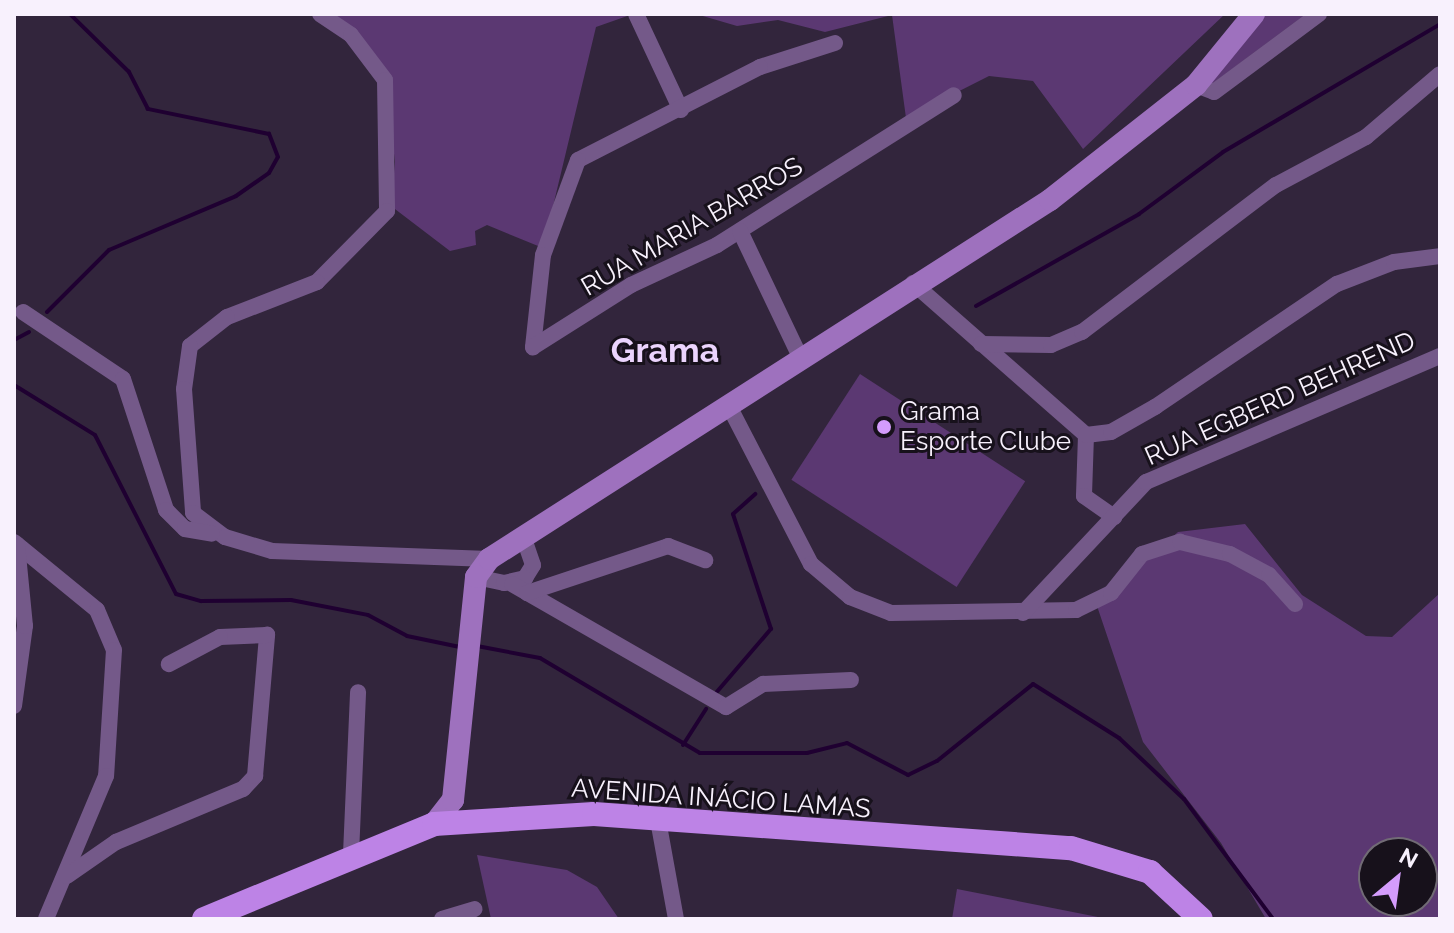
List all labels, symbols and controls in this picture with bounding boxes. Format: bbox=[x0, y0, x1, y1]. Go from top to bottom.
street label: RUA MARIA BARROS bbox=[575, 151, 809, 303]
street label: RUA EGBERD BEHREND bbox=[1140, 325, 1420, 473]
district label: Grama bbox=[611, 331, 719, 371]
place label: Grama Esporte Clube bbox=[900, 396, 1071, 458]
marker: Grama Esporte Clube bbox=[875, 418, 893, 436]
street label: AVENIDA INÁCIO LAMAS bbox=[570, 773, 872, 825]
north arrow bbox=[1358, 837, 1438, 917]
text: N bbox=[1395, 842, 1422, 873]

